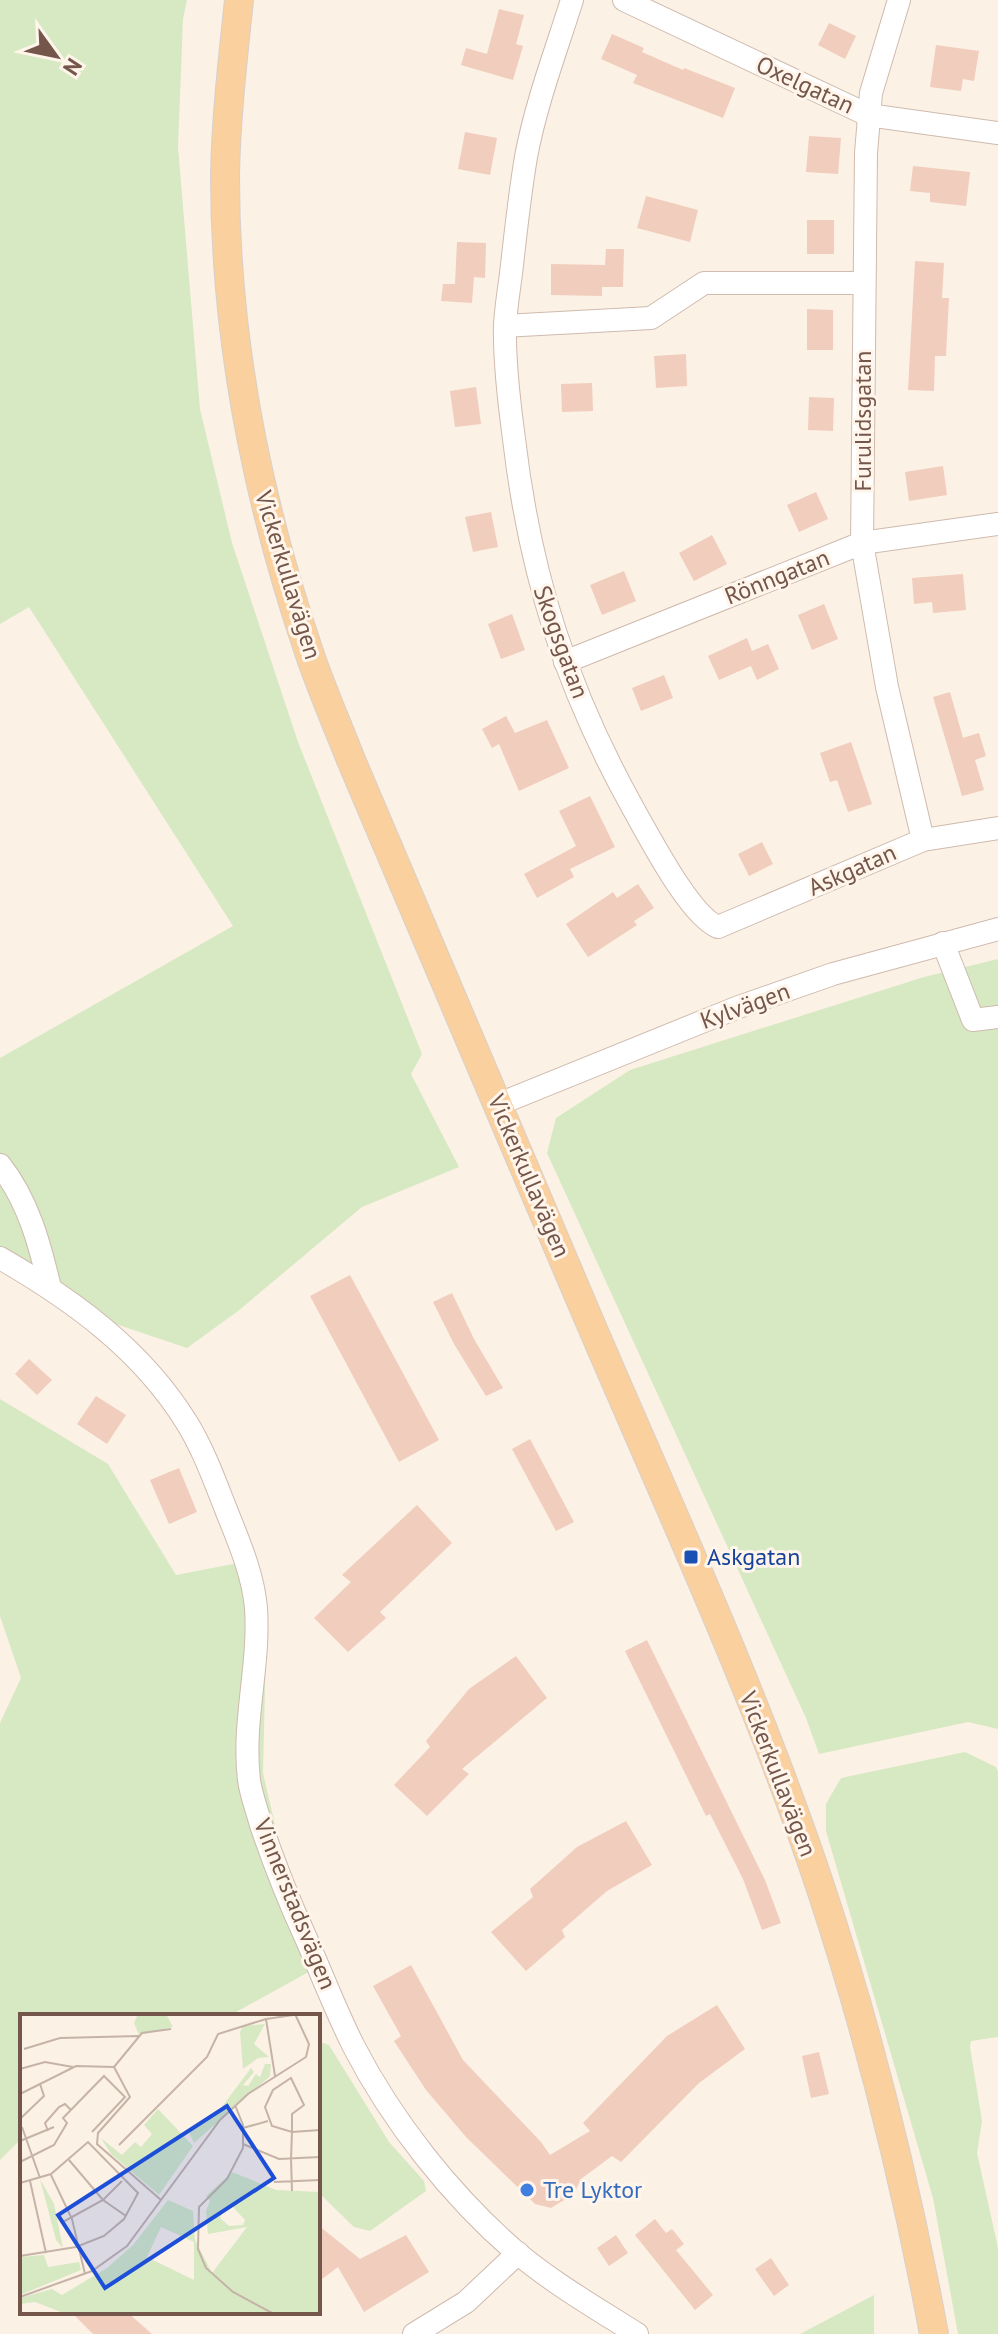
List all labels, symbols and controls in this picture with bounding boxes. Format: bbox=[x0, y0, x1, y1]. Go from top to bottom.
north arrow bbox=[16, 16, 96, 96]
street label: Oxelgatan bbox=[751, 48, 859, 121]
text: N bbox=[57, 53, 88, 81]
street label: Furulidsgatan bbox=[847, 351, 878, 491]
street label: Vickerkullavägen bbox=[248, 486, 329, 663]
street label: Rönngatan bbox=[720, 542, 834, 612]
street label: Skogsgatan bbox=[527, 581, 596, 702]
street label: Askgatan bbox=[803, 836, 901, 903]
street label: Kylvägen bbox=[696, 975, 794, 1036]
street label: Vickerkullavägen bbox=[481, 1089, 578, 1262]
place label: Askgatan bbox=[707, 1541, 800, 1572]
marker: Askgatan bbox=[682, 1548, 700, 1566]
street label: Vickerkullavägen bbox=[732, 1686, 824, 1861]
street label: Vinnerstadsvägen bbox=[247, 1813, 344, 1994]
inset map bbox=[20, 2014, 320, 2314]
place label: Tre Lyktor bbox=[543, 2174, 642, 2205]
marker: Tre Lyktor bbox=[518, 2181, 536, 2199]

